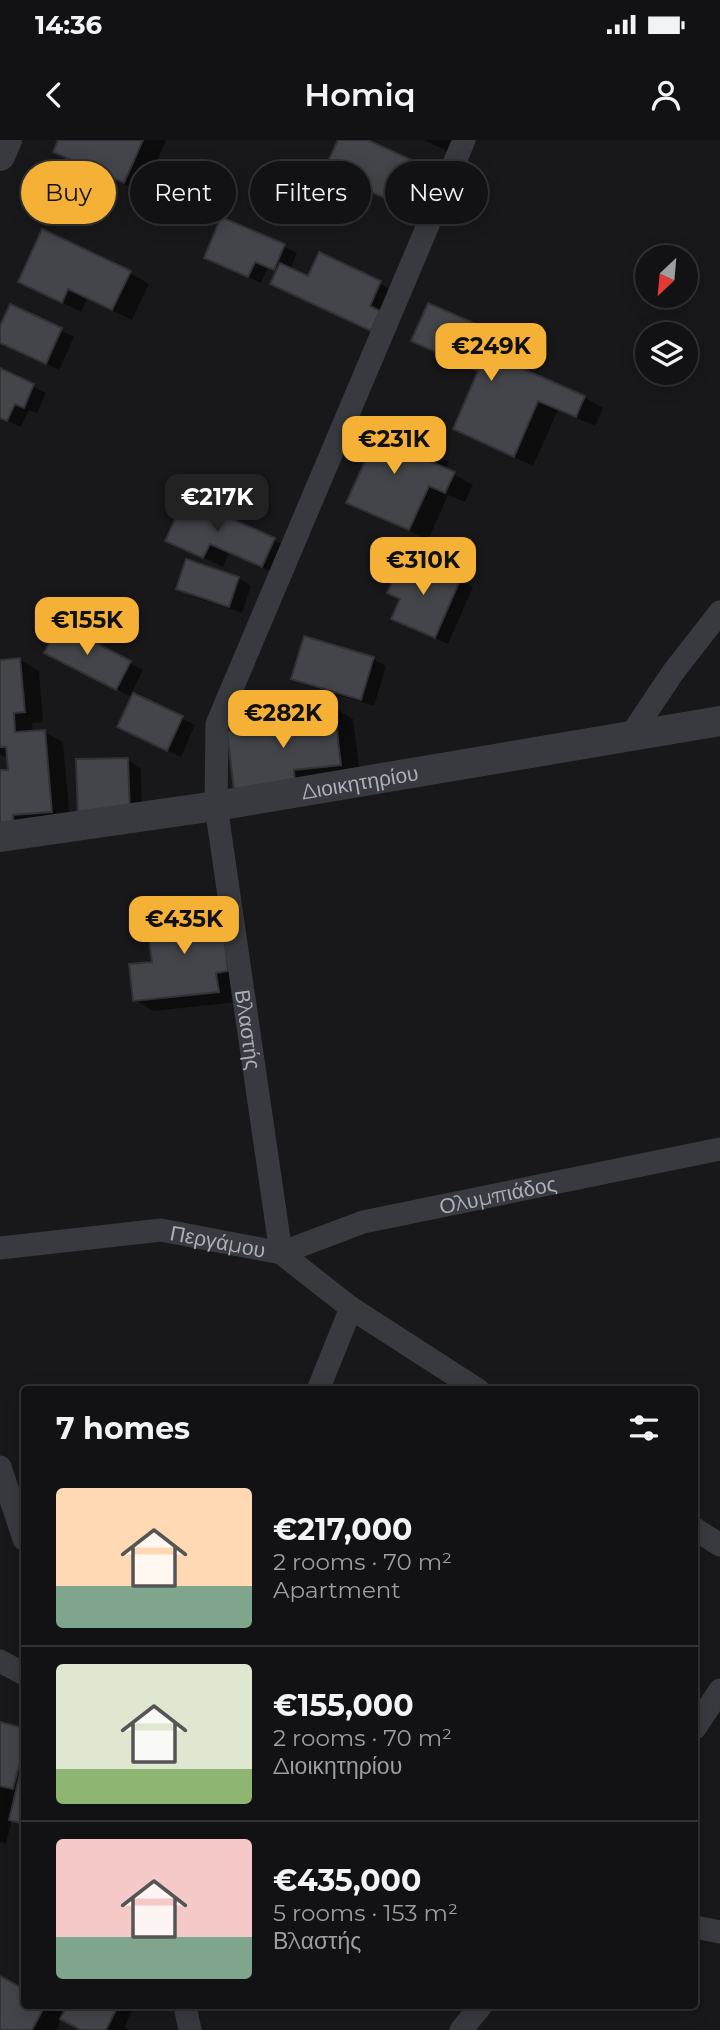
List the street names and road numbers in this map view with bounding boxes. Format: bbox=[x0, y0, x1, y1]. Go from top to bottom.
street label: Διοικητηρίου bbox=[299, 760, 420, 804]
street label: Βλαστής bbox=[230, 988, 267, 1071]
street label: Ολυμπιάδος bbox=[437, 1170, 559, 1219]
street label: Περγάμου bbox=[168, 1220, 268, 1262]

